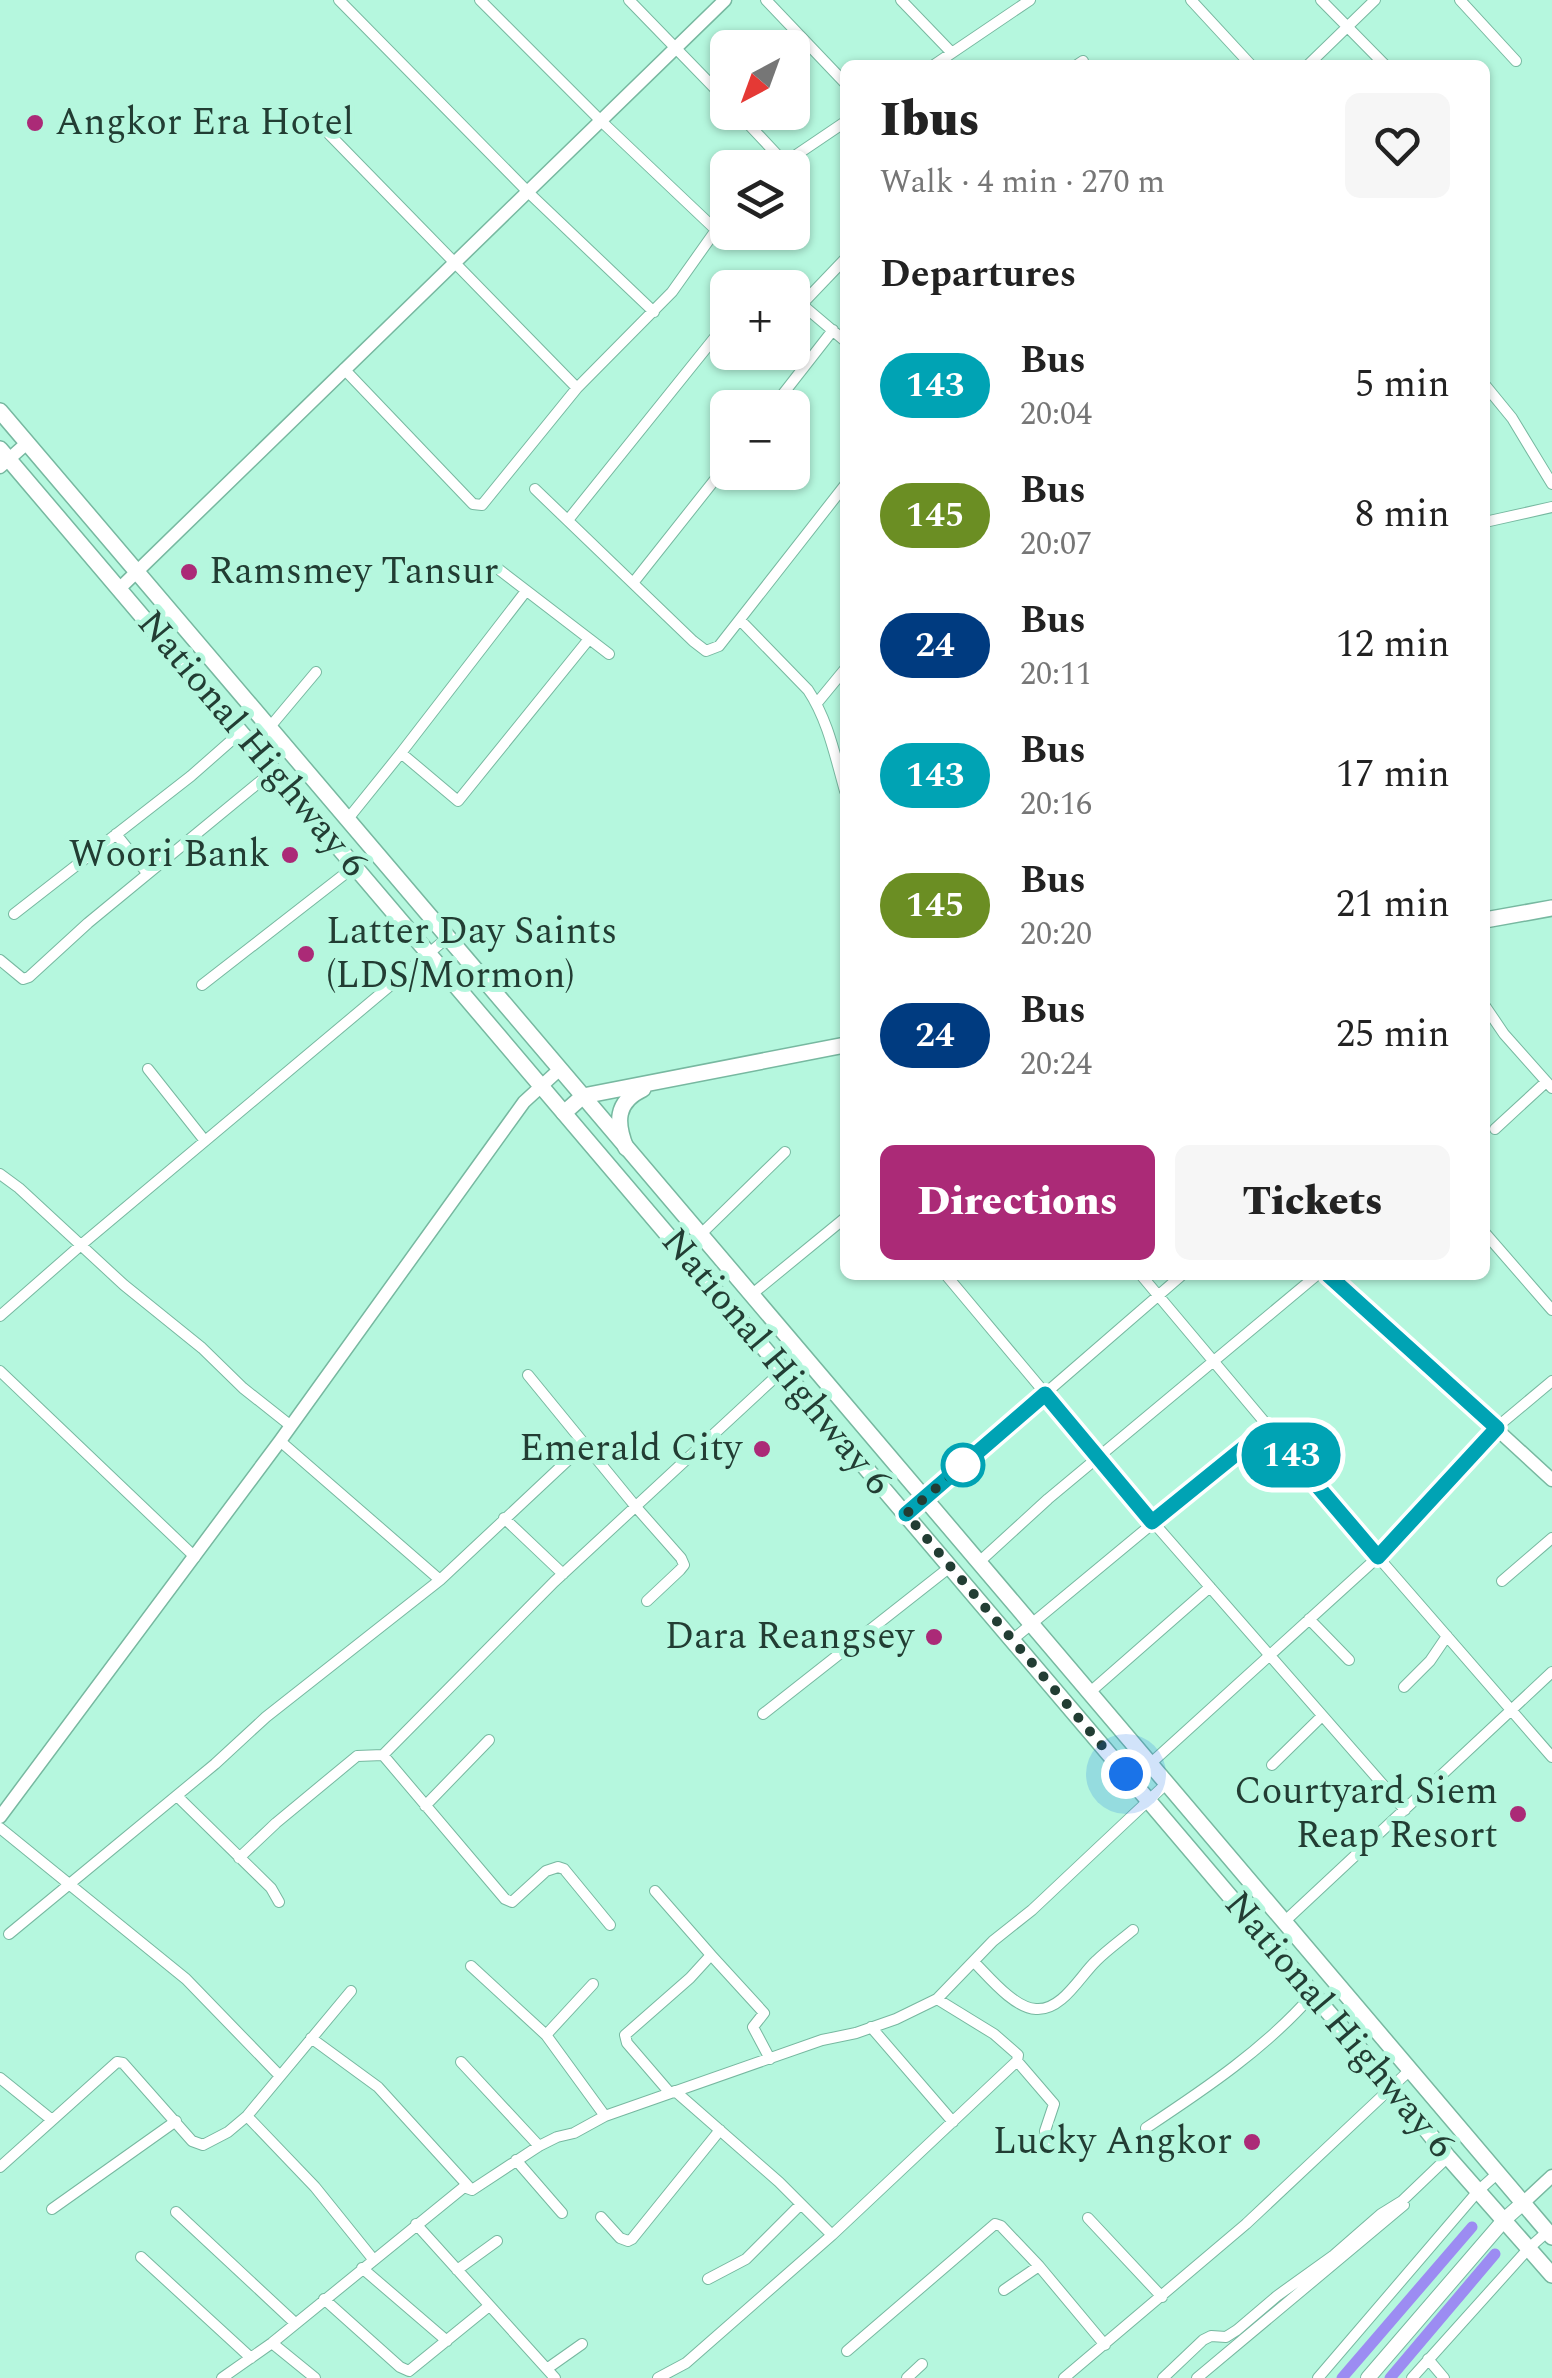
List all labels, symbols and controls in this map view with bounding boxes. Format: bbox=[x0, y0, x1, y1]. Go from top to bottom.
north arrow bbox=[710, 30, 810, 130]
map controls bbox=[710, 30, 810, 490]
text: Ibus bbox=[880, 84, 980, 157]
button: heart bbox=[1345, 93, 1450, 198]
place label: Angkor Era Hotel bbox=[55, 94, 354, 152]
marker: Angkor Era Hotel bbox=[24, 112, 46, 134]
button: layers bbox=[710, 150, 810, 250]
text: Walk · 4 min · 270 m bbox=[880, 158, 1165, 207]
text: Departures bbox=[880, 246, 1076, 304]
button: + bbox=[710, 270, 810, 370]
text: Bus bbox=[1020, 332, 1086, 390]
text: 5 min bbox=[1355, 356, 1450, 414]
text: 143 bbox=[906, 359, 964, 412]
button: − bbox=[710, 390, 810, 490]
text: 20:04 bbox=[1020, 390, 1092, 439]
text: Bus bbox=[1020, 462, 1086, 520]
text: 8 min bbox=[1355, 486, 1450, 544]
text: 145 bbox=[906, 489, 964, 542]
text: 20:07 bbox=[1020, 520, 1092, 569]
place label: Ramsmey Tansur bbox=[209, 543, 499, 601]
marker: Ramsmey Tansur bbox=[178, 561, 200, 583]
text: Bus bbox=[1020, 592, 1086, 650]
street label: National Highway 6 bbox=[122, 597, 382, 891]
text: 12 min bbox=[1336, 616, 1450, 674]
text: 24 bbox=[915, 619, 955, 672]
text: 20:11 bbox=[1020, 650, 1092, 699]
text: Bus bbox=[1020, 722, 1086, 780]
text: 17 min bbox=[1336, 746, 1450, 804]
text: 143 bbox=[906, 749, 964, 802]
text: 20:16 bbox=[1020, 780, 1092, 829]
place label: Woori Bank bbox=[69, 826, 270, 884]
marker: Woori Bank bbox=[279, 844, 301, 866]
text: Bus bbox=[1020, 852, 1086, 910]
text: 21 min bbox=[1336, 876, 1450, 934]
text: 145 bbox=[906, 879, 964, 932]
place label: Latter Day Saints (LDS/Mormon) bbox=[326, 903, 617, 1005]
text: 20:20 bbox=[1020, 910, 1092, 959]
marker: Latter Day Saints (LDS/Mormon) bbox=[295, 943, 317, 965]
text: Bus bbox=[1020, 982, 1086, 1040]
text: 25 min bbox=[1336, 1006, 1450, 1064]
text: 24 bbox=[915, 1009, 955, 1062]
text: 20:24 bbox=[1020, 1040, 1092, 1089]
button: Directions bbox=[880, 1145, 1155, 1260]
button: Tickets bbox=[1175, 1145, 1450, 1260]
street label: National Highway 6 bbox=[646, 1215, 906, 1509]
place label: Emerald City bbox=[519, 1420, 744, 1478]
line badge: 143 bbox=[1234, 1422, 1348, 1488]
text: 143 bbox=[1262, 1429, 1320, 1482]
marker: Emerald City bbox=[751, 1438, 773, 1460]
unlabelled marker bbox=[942, 1444, 984, 1486]
place label: Dara Reangsey bbox=[665, 1608, 916, 1666]
marker: Dara Reangsey bbox=[923, 1626, 945, 1648]
your location bbox=[1101, 1749, 1151, 1799]
place label: Courtyard Siem Reap Resort bbox=[1234, 1763, 1498, 1865]
marker: Courtyard Siem Reap Resort bbox=[1507, 1803, 1529, 1825]
street label: National Highway 6 bbox=[1209, 1878, 1469, 2172]
place label: Lucky Angkor bbox=[993, 2113, 1232, 2171]
marker: Lucky Angkor bbox=[1241, 2131, 1263, 2153]

